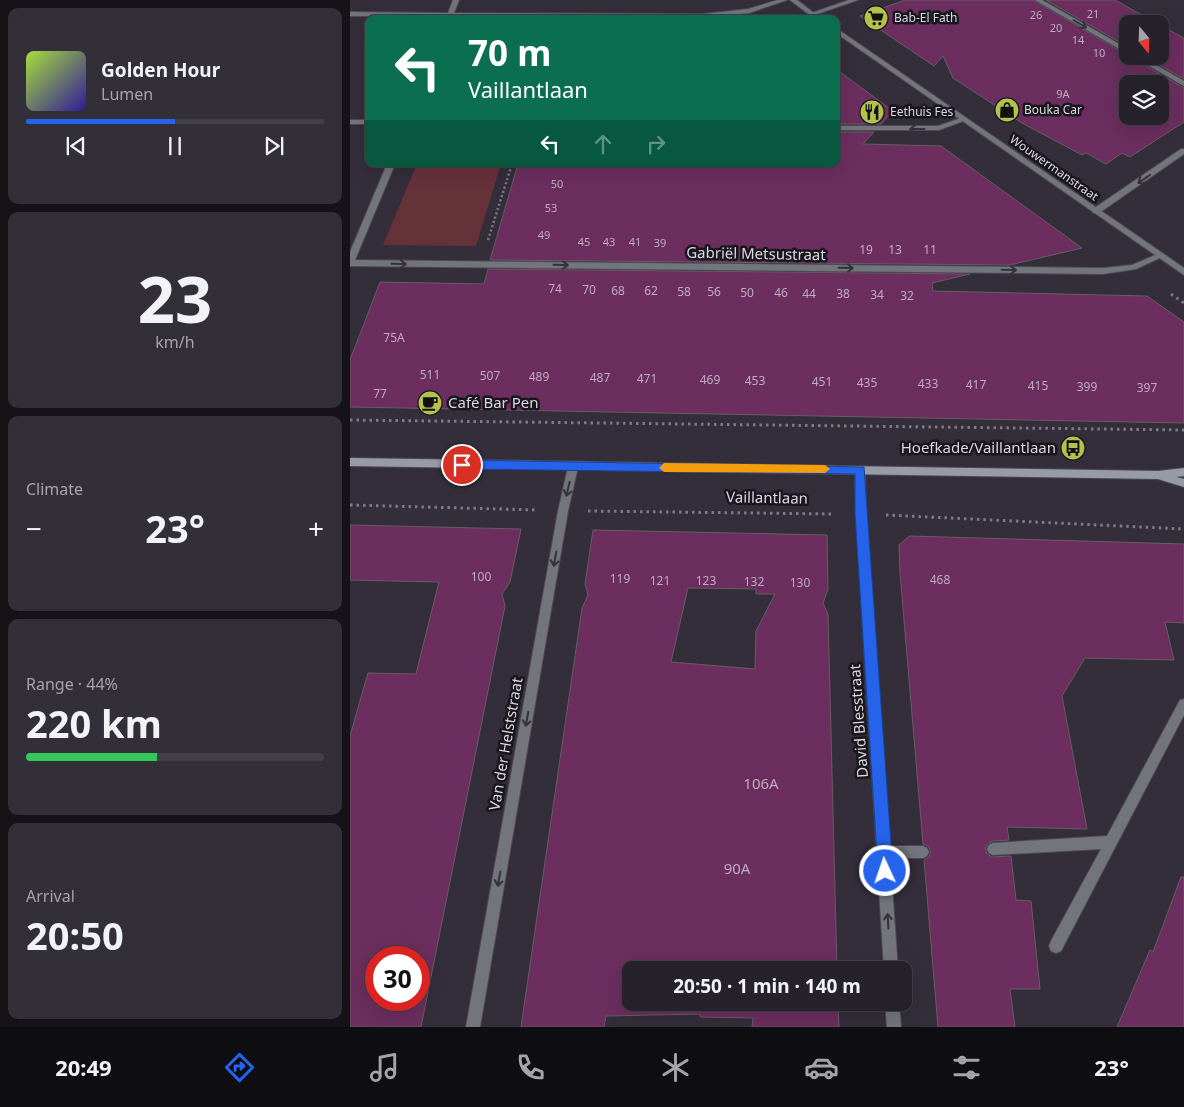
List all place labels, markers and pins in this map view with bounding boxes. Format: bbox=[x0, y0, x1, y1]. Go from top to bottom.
supermarket icon: Bab-El Fath bbox=[863, 5, 889, 31]
place label: Bab-El Fath bbox=[894, 9, 957, 26]
shop icon: Bouka Car bbox=[994, 97, 1020, 123]
restaurant icon: Eethuis Fes bbox=[859, 99, 885, 125]
place label: Bouka Car bbox=[1024, 101, 1082, 118]
place label: Eethuis Fes bbox=[890, 103, 954, 120]
cafe icon: Café Bar Pen bbox=[417, 390, 443, 416]
place label: Café Bar Pen bbox=[448, 392, 538, 412]
bus stop icon: Hoefkade/Vaillantlaan bbox=[1060, 435, 1086, 461]
place label: Hoefkade/Vaillantlaan bbox=[901, 437, 1056, 457]
pin bbox=[441, 444, 483, 486]

